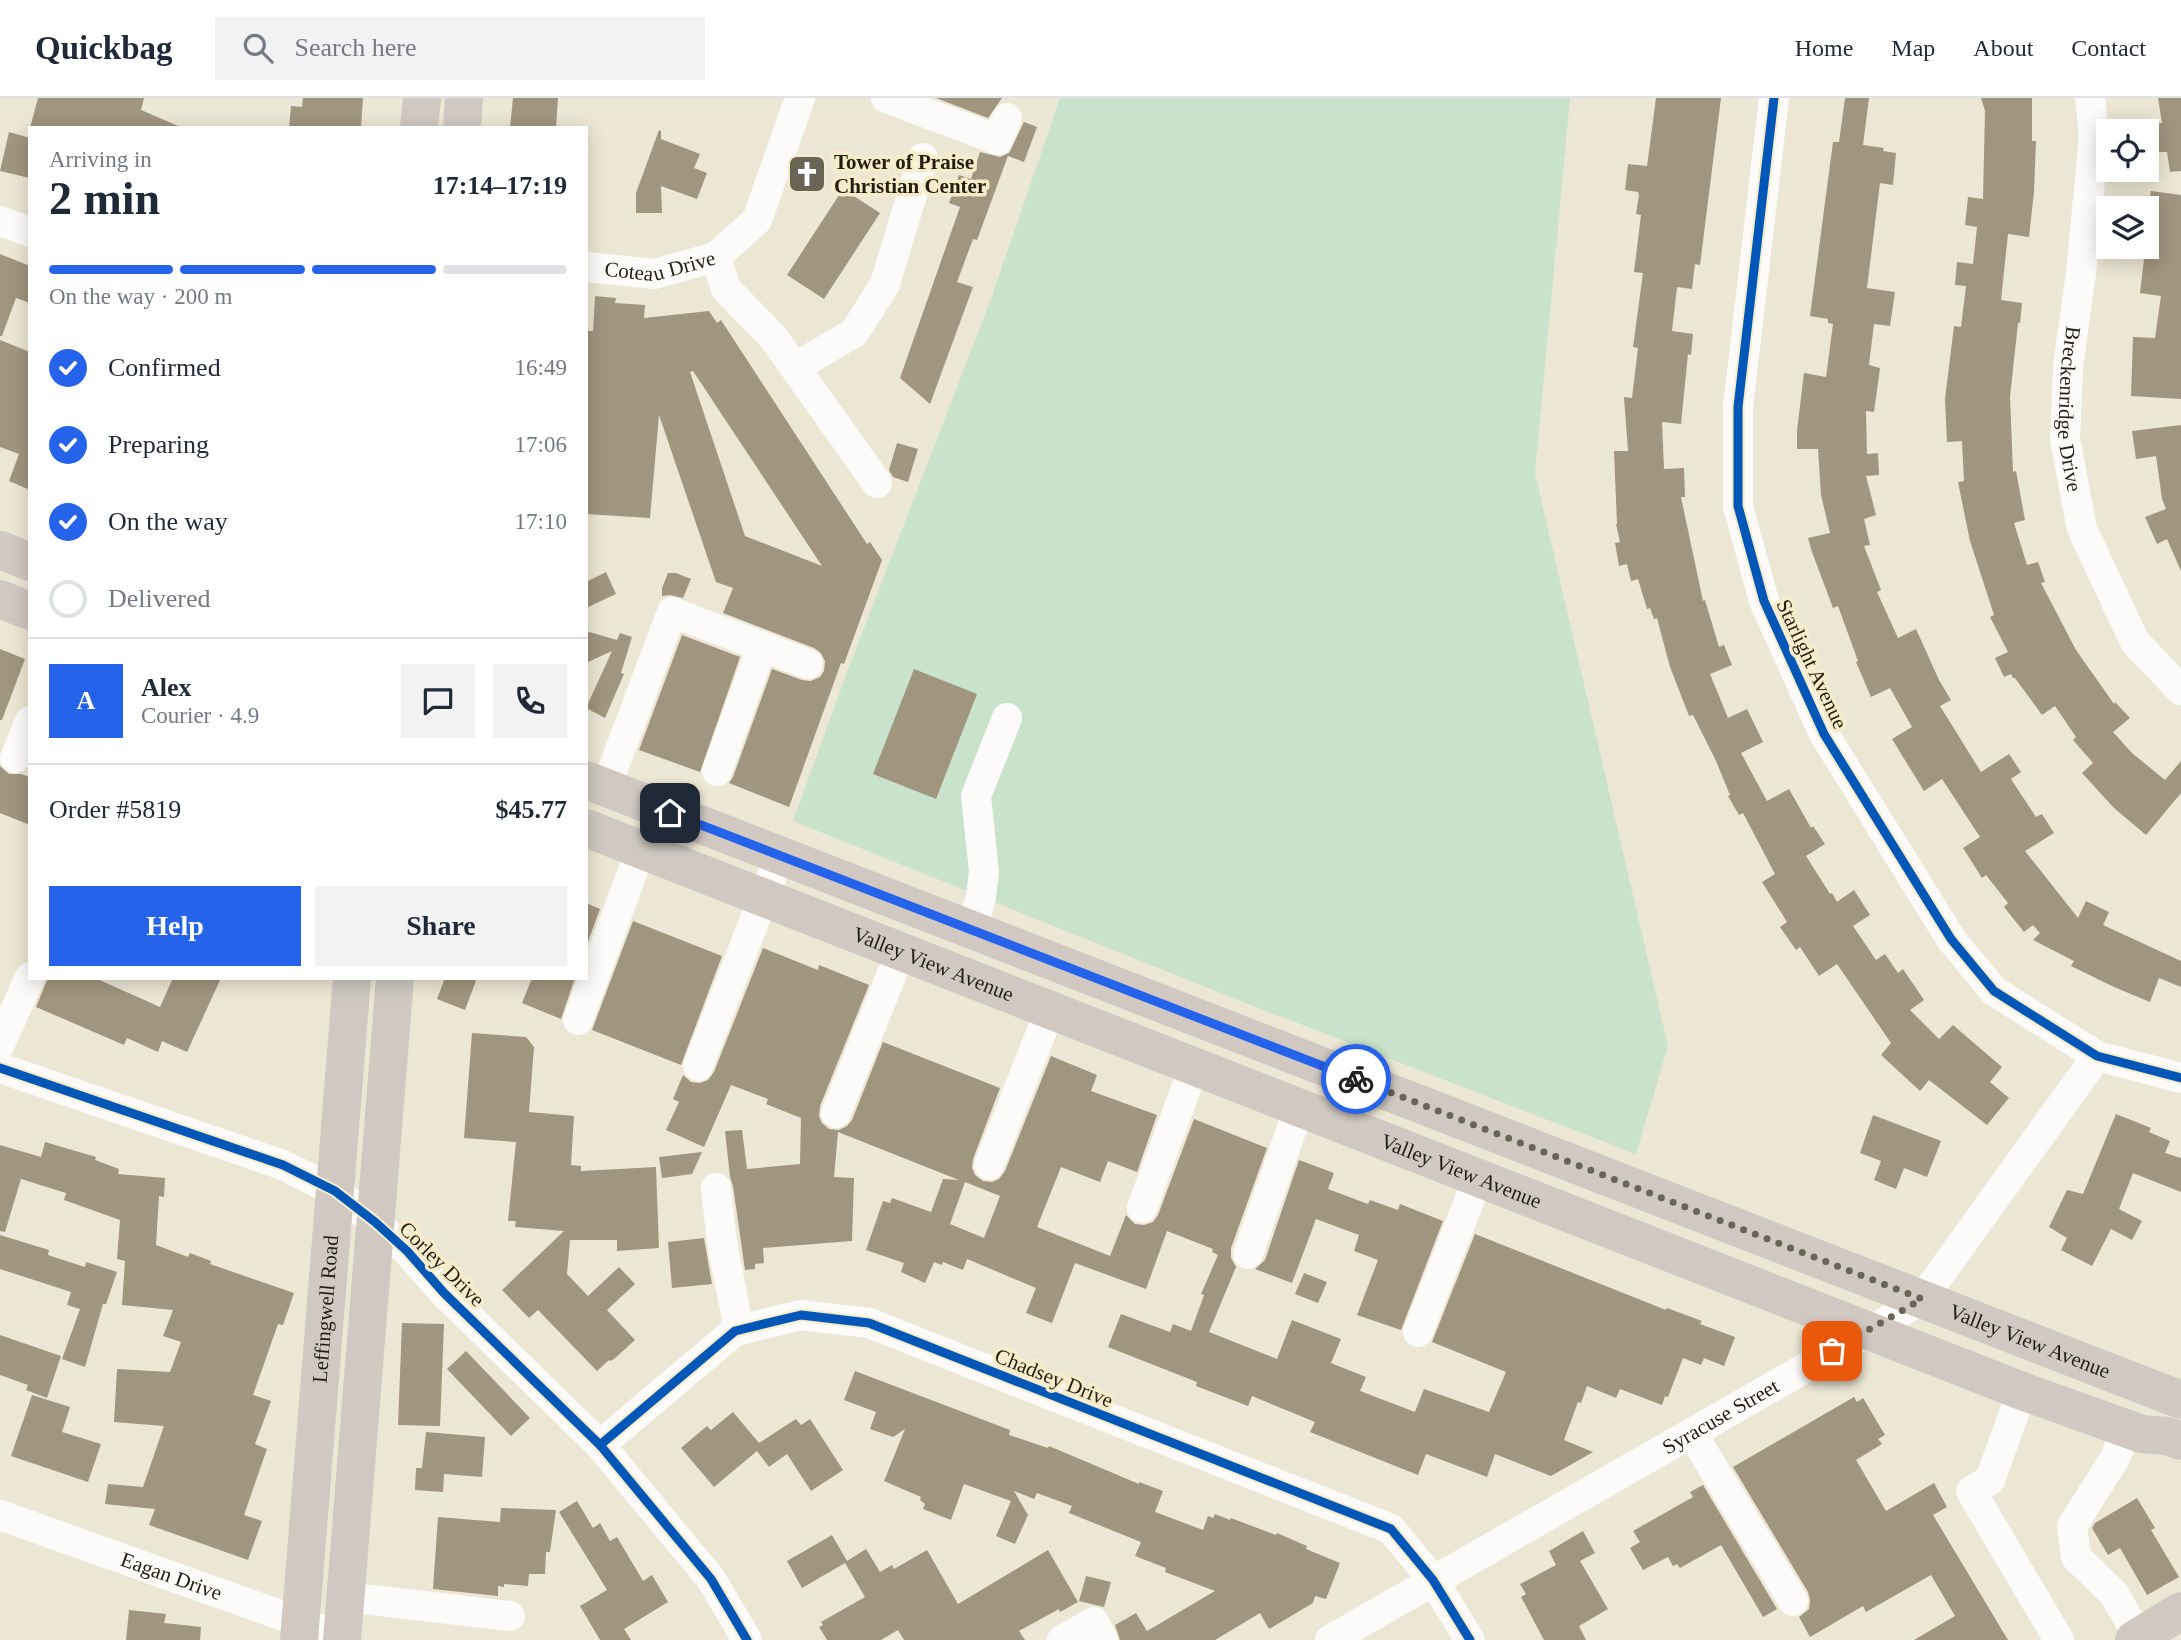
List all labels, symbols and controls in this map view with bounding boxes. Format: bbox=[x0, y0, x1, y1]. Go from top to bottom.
search box bbox=[215, 17, 705, 80]
icon: search bbox=[239, 29, 277, 67]
text: Quickbag bbox=[35, 30, 173, 66]
text: Search here bbox=[295, 33, 417, 62]
text: Home bbox=[1795, 35, 1853, 61]
text: Map bbox=[1891, 35, 1935, 61]
text: About bbox=[1973, 35, 2033, 61]
text: Contact bbox=[2071, 35, 2146, 61]
map controls bbox=[2096, 119, 2159, 259]
button: locate bbox=[2096, 119, 2159, 182]
text: Arriving in bbox=[49, 147, 152, 172]
place label: Tower of Praise Christian Center bbox=[834, 150, 986, 198]
church icon: Tower of Praise Christian Center bbox=[786, 153, 828, 195]
text: 17:14–17:19 bbox=[433, 171, 567, 200]
text: 2 min bbox=[49, 173, 160, 224]
button: layers bbox=[2096, 196, 2159, 259]
street label: Coteau Drive bbox=[603, 246, 718, 286]
text: On the way · 200 m bbox=[49, 284, 232, 309]
street label: Breckenridge Drive bbox=[2053, 325, 2087, 494]
icon: check bbox=[49, 349, 87, 387]
text: Confirmed bbox=[108, 353, 221, 382]
text: 16:49 bbox=[515, 355, 567, 380]
icon: check bbox=[49, 426, 87, 464]
text: Preparing bbox=[108, 430, 209, 459]
text: 17:06 bbox=[515, 432, 567, 457]
icon: check bbox=[49, 503, 87, 541]
text: On the way bbox=[108, 507, 228, 536]
text: 17:10 bbox=[515, 509, 567, 534]
text: Delivered bbox=[108, 584, 211, 613]
street label: Starlight Avenue bbox=[1772, 595, 1852, 733]
button: chat bbox=[401, 664, 475, 738]
button: phone bbox=[493, 664, 567, 738]
text: Alex bbox=[141, 673, 192, 702]
text: A bbox=[77, 686, 95, 715]
text: Courier · 4.9 bbox=[141, 703, 259, 728]
pin bbox=[640, 783, 700, 843]
icon: home bbox=[651, 794, 689, 832]
text: Order #5819 bbox=[49, 795, 181, 824]
text: $45.77 bbox=[496, 795, 567, 824]
button: Help bbox=[49, 886, 301, 966]
button: Share bbox=[315, 886, 567, 966]
street label: Valley View Avenue bbox=[849, 922, 1017, 1006]
courier bbox=[1321, 1044, 1391, 1114]
icon: bike bbox=[1337, 1060, 1375, 1098]
street label: Valley View Avenue bbox=[1377, 1129, 1545, 1213]
street label: Corley Drive bbox=[395, 1217, 489, 1311]
street label: Leffingwell Road bbox=[308, 1234, 343, 1384]
street label: Valley View Avenue bbox=[1946, 1299, 2114, 1383]
pin bbox=[1802, 1321, 1862, 1381]
icon: bag bbox=[1813, 1332, 1851, 1370]
street label: Chadsey Drive bbox=[991, 1343, 1117, 1413]
street label: Syracuse Street bbox=[1658, 1374, 1783, 1459]
street label: Eagan Drive bbox=[118, 1547, 225, 1605]

